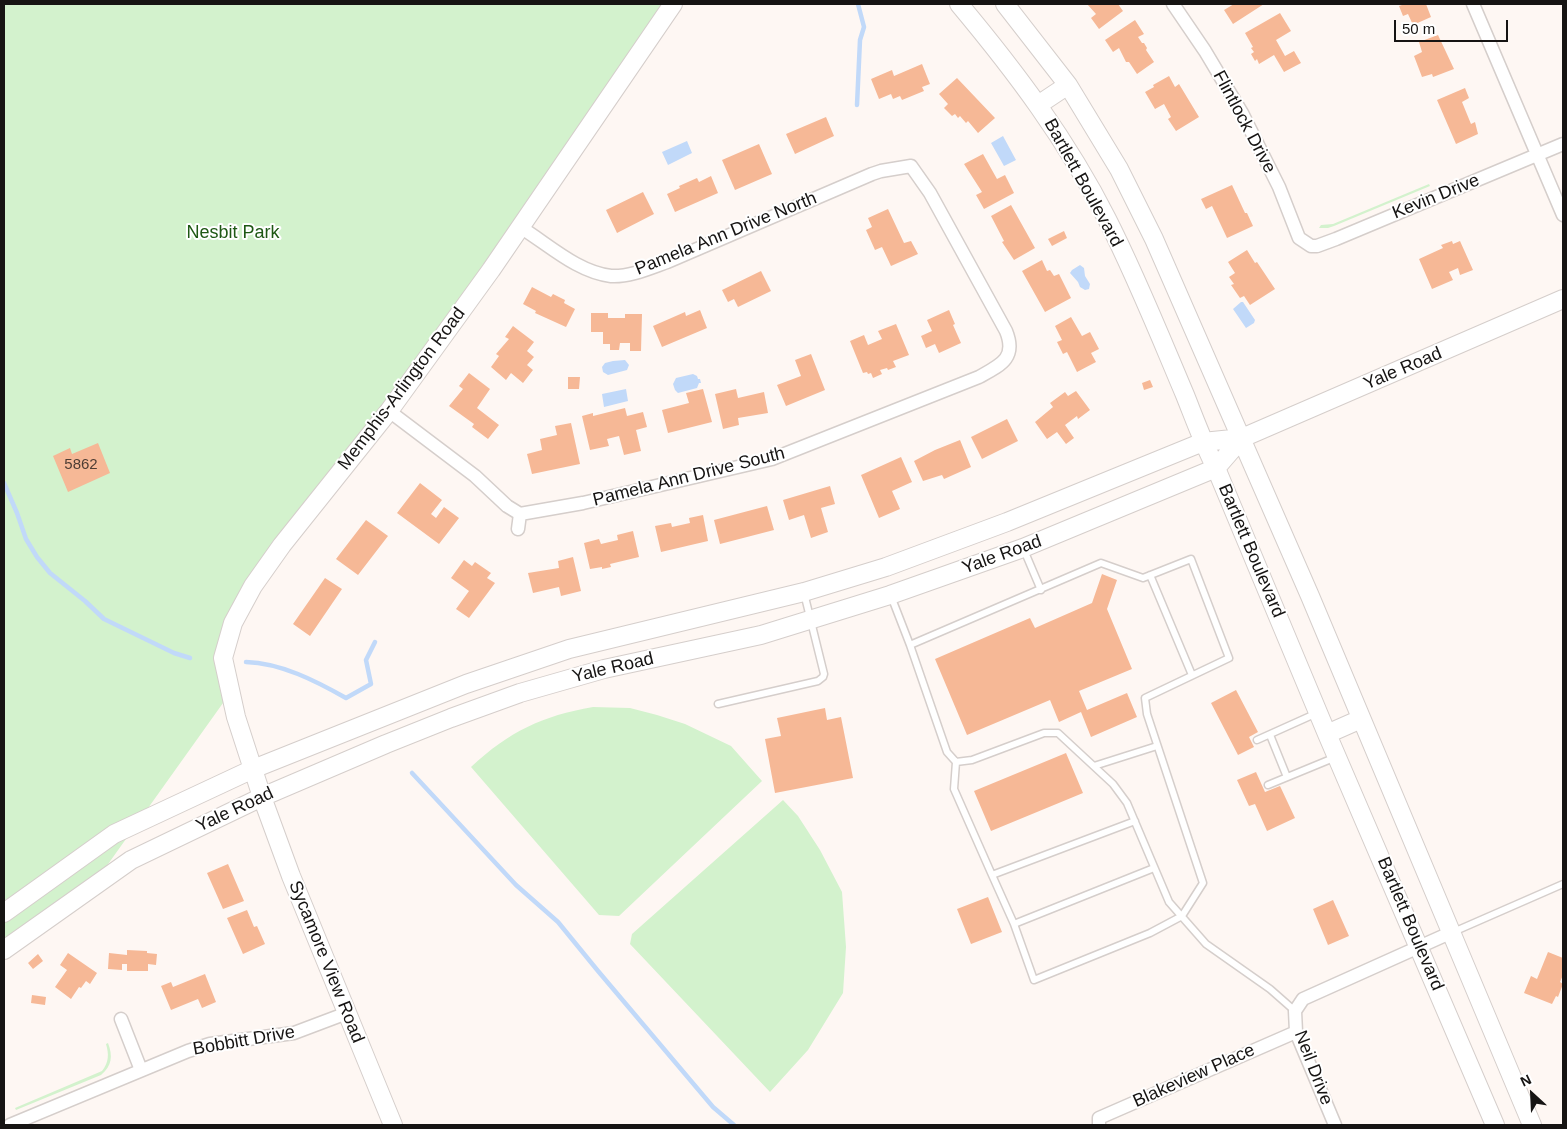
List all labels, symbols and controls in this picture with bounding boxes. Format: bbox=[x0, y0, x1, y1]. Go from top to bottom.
scale bar bbox=[1397, 10, 1511, 42]
text: 50 m bbox=[1402, 20, 1435, 37]
street label: Flintlock Drive bbox=[1208, 67, 1280, 177]
street label: Bartlett Boulevard bbox=[1039, 115, 1127, 251]
street label: Kevin Drive bbox=[1389, 170, 1483, 224]
street label: Pamela Ann Drive North bbox=[632, 188, 820, 280]
park label: Nesbit Park bbox=[186, 222, 280, 244]
street label: Memphis-Arlington Road bbox=[334, 303, 470, 475]
street label: Yale Road bbox=[1361, 343, 1445, 395]
street label: Pamela Ann Drive South bbox=[591, 443, 787, 511]
house number: 5862 bbox=[64, 456, 98, 474]
street label: Bartlett Boulevard bbox=[1213, 481, 1289, 621]
street label: Yale Road bbox=[959, 531, 1045, 579]
street label: Yale Road bbox=[570, 648, 656, 688]
street label: Yale Road bbox=[193, 783, 277, 837]
street label: Bartlett Boulevard bbox=[1372, 854, 1448, 994]
street label: Sycamore View Road bbox=[284, 878, 368, 1046]
street label: Bobbitt Drive bbox=[191, 1021, 297, 1061]
street label: Neil Drive bbox=[1289, 1028, 1337, 1108]
street label: Blakeview Place bbox=[1130, 1039, 1258, 1113]
north arrow bbox=[1507, 1069, 1557, 1119]
text: N bbox=[1518, 1071, 1534, 1090]

